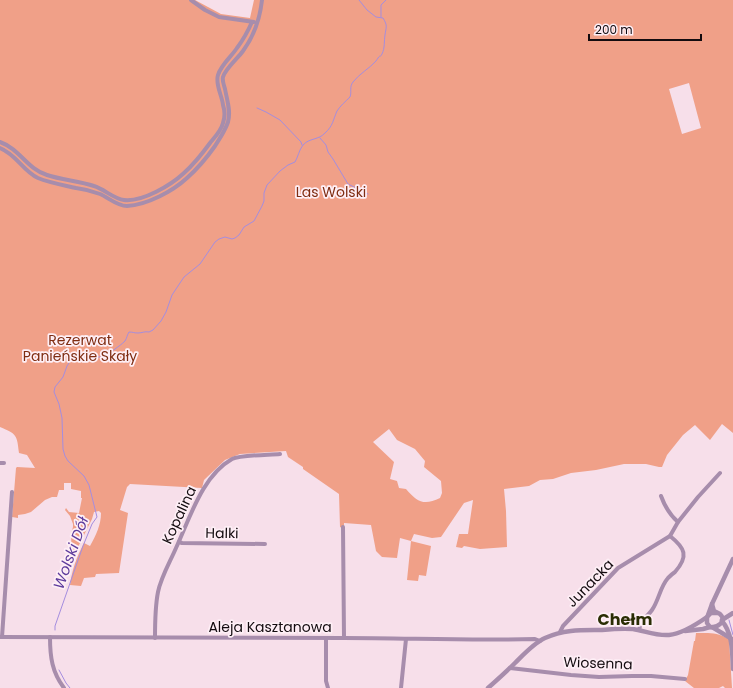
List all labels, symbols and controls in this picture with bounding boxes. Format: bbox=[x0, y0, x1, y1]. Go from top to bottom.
scale bar bbox=[589, 16, 701, 42]
text: 200 m bbox=[595, 21, 633, 38]
park label: Las Wolski bbox=[296, 182, 366, 202]
park label: Rezerwat Panieńskie Skały bbox=[23, 330, 137, 366]
street label: Kopalina bbox=[157, 483, 201, 547]
water label: Wolski Dół bbox=[48, 513, 94, 592]
street label: Halki bbox=[205, 523, 239, 543]
street label: Junacka bbox=[562, 554, 618, 612]
district label: Chełm bbox=[598, 608, 653, 631]
street label: Aleja Kasztanowa bbox=[208, 617, 332, 637]
street label: Wiosenna bbox=[563, 652, 633, 674]

